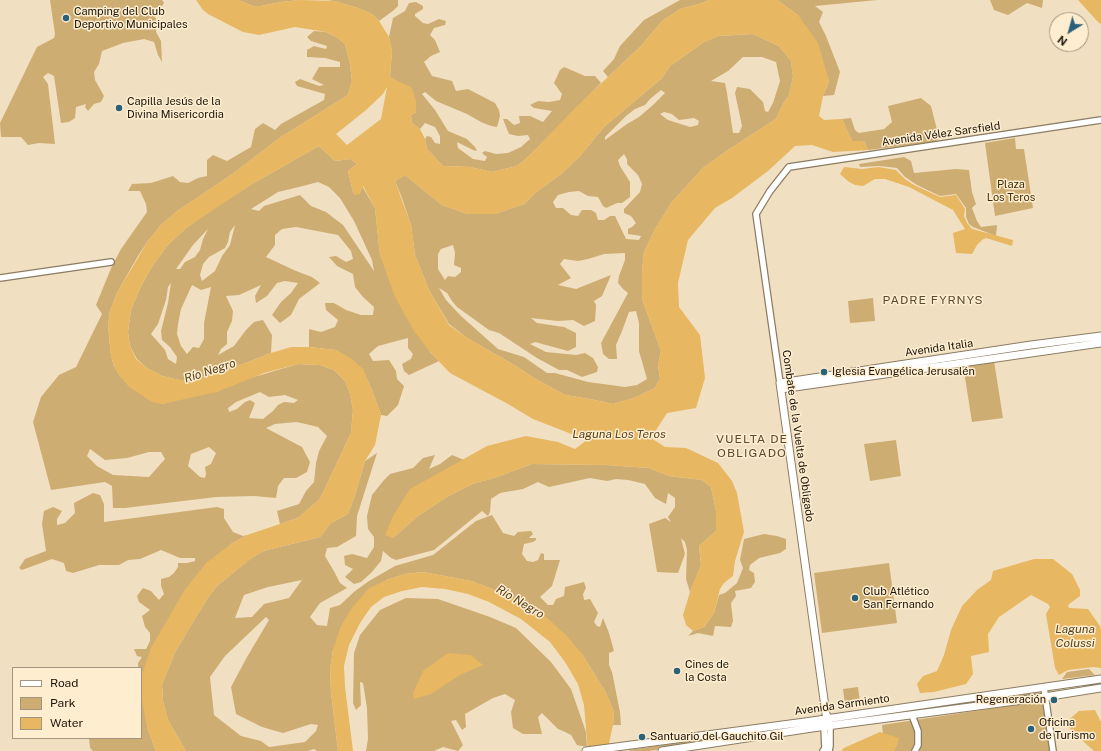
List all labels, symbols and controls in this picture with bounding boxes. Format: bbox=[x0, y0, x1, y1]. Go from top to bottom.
place label: Camping del Club Deportivo Municipales bbox=[74, 5, 187, 31]
north arrow bbox=[1049, 12, 1089, 52]
marker: Camping del Club Deportivo Municipales bbox=[61, 13, 71, 23]
text: N bbox=[1055, 33, 1069, 48]
place label: Capilla Jesús de la Divina Misericordia bbox=[127, 95, 224, 121]
marker: Capilla Jesús de la Divina Misericordia bbox=[114, 103, 124, 113]
street label: Avenida Vélez Sarsfield bbox=[881, 119, 1001, 149]
park label: Plaza Los Teros bbox=[987, 178, 1035, 204]
district label: PADRE FYRNYS bbox=[883, 293, 983, 307]
street label: Avenida Italia bbox=[904, 337, 974, 359]
street label: Combate de la Vuelta de Obligado bbox=[779, 349, 817, 523]
water label: Río Negro bbox=[182, 356, 238, 386]
place label: Iglesia Evangélica Jerusalén bbox=[832, 365, 975, 379]
marker: Iglesia Evangélica Jerusalén bbox=[819, 367, 829, 377]
water label: Laguna Los Teros bbox=[572, 427, 666, 441]
district label: VUELTA DE OBLIGADO bbox=[716, 432, 788, 460]
water label: Río Negro bbox=[493, 582, 547, 622]
place label: Club Atlético San Fernando bbox=[863, 585, 934, 611]
marker: Club Atlético San Fernando bbox=[850, 593, 860, 603]
water label: Laguna Colussi bbox=[1055, 622, 1095, 650]
place label: Cines de la Costa bbox=[685, 658, 729, 684]
marker: Cines de la Costa bbox=[672, 666, 682, 676]
legend bbox=[12, 667, 142, 739]
text: Road bbox=[50, 676, 78, 690]
street label: Avenida Sarmiento bbox=[794, 692, 890, 718]
place label: Regeneración bbox=[976, 693, 1046, 707]
marker: Regeneración bbox=[1049, 695, 1059, 705]
text: Park bbox=[50, 696, 76, 710]
text: Water bbox=[50, 716, 83, 730]
place label: Oficina de Turismo bbox=[1039, 716, 1095, 742]
marker: Oficina de Turismo bbox=[1026, 724, 1036, 734]
place label: Santuario del Gauchito Gil bbox=[650, 730, 784, 744]
marker: Santuario del Gauchito Gil bbox=[637, 732, 647, 742]

